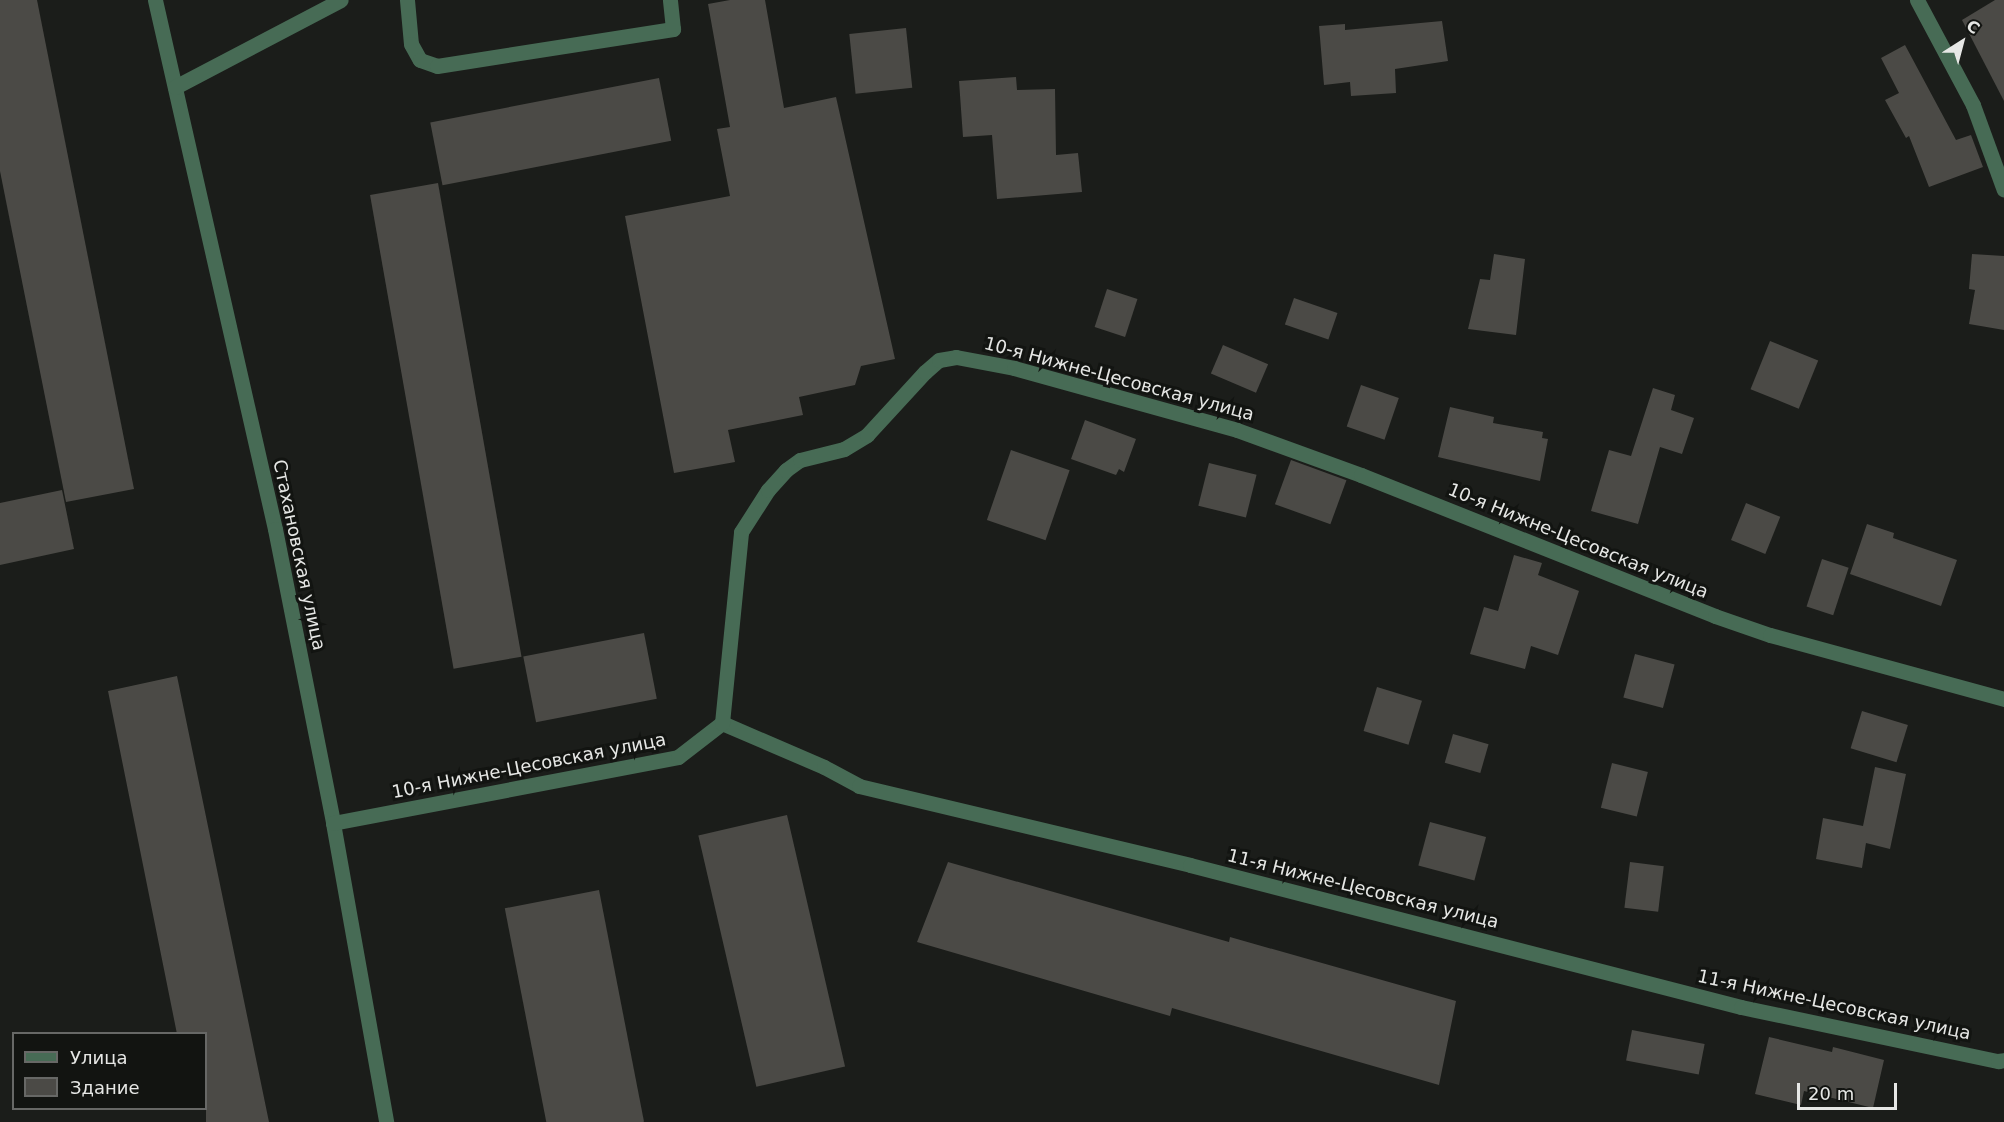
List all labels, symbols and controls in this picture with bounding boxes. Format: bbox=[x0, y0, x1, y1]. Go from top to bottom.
north arrow bbox=[1932, 12, 1992, 72]
text: С bbox=[1963, 16, 1983, 38]
street label: 10-я Нижне-Цесовская улица bbox=[982, 332, 1256, 426]
street label: Стахановская улица bbox=[268, 458, 330, 652]
street label: 10-я Нижне-Цесовская улица bbox=[1445, 479, 1711, 603]
street label: 10-я Нижне-Цесовская улица bbox=[390, 729, 668, 803]
street label: 11-я Нижне-Цесовская улица bbox=[1225, 845, 1501, 933]
street label: 11-я Нижне-Цесовская улица bbox=[1695, 965, 1973, 1045]
legend bbox=[12, 1032, 207, 1110]
text: Улица bbox=[70, 1047, 127, 1068]
scale bar bbox=[1800, 1071, 1900, 1109]
text: Здание bbox=[70, 1077, 140, 1098]
text: 20 m bbox=[1808, 1083, 1854, 1104]

